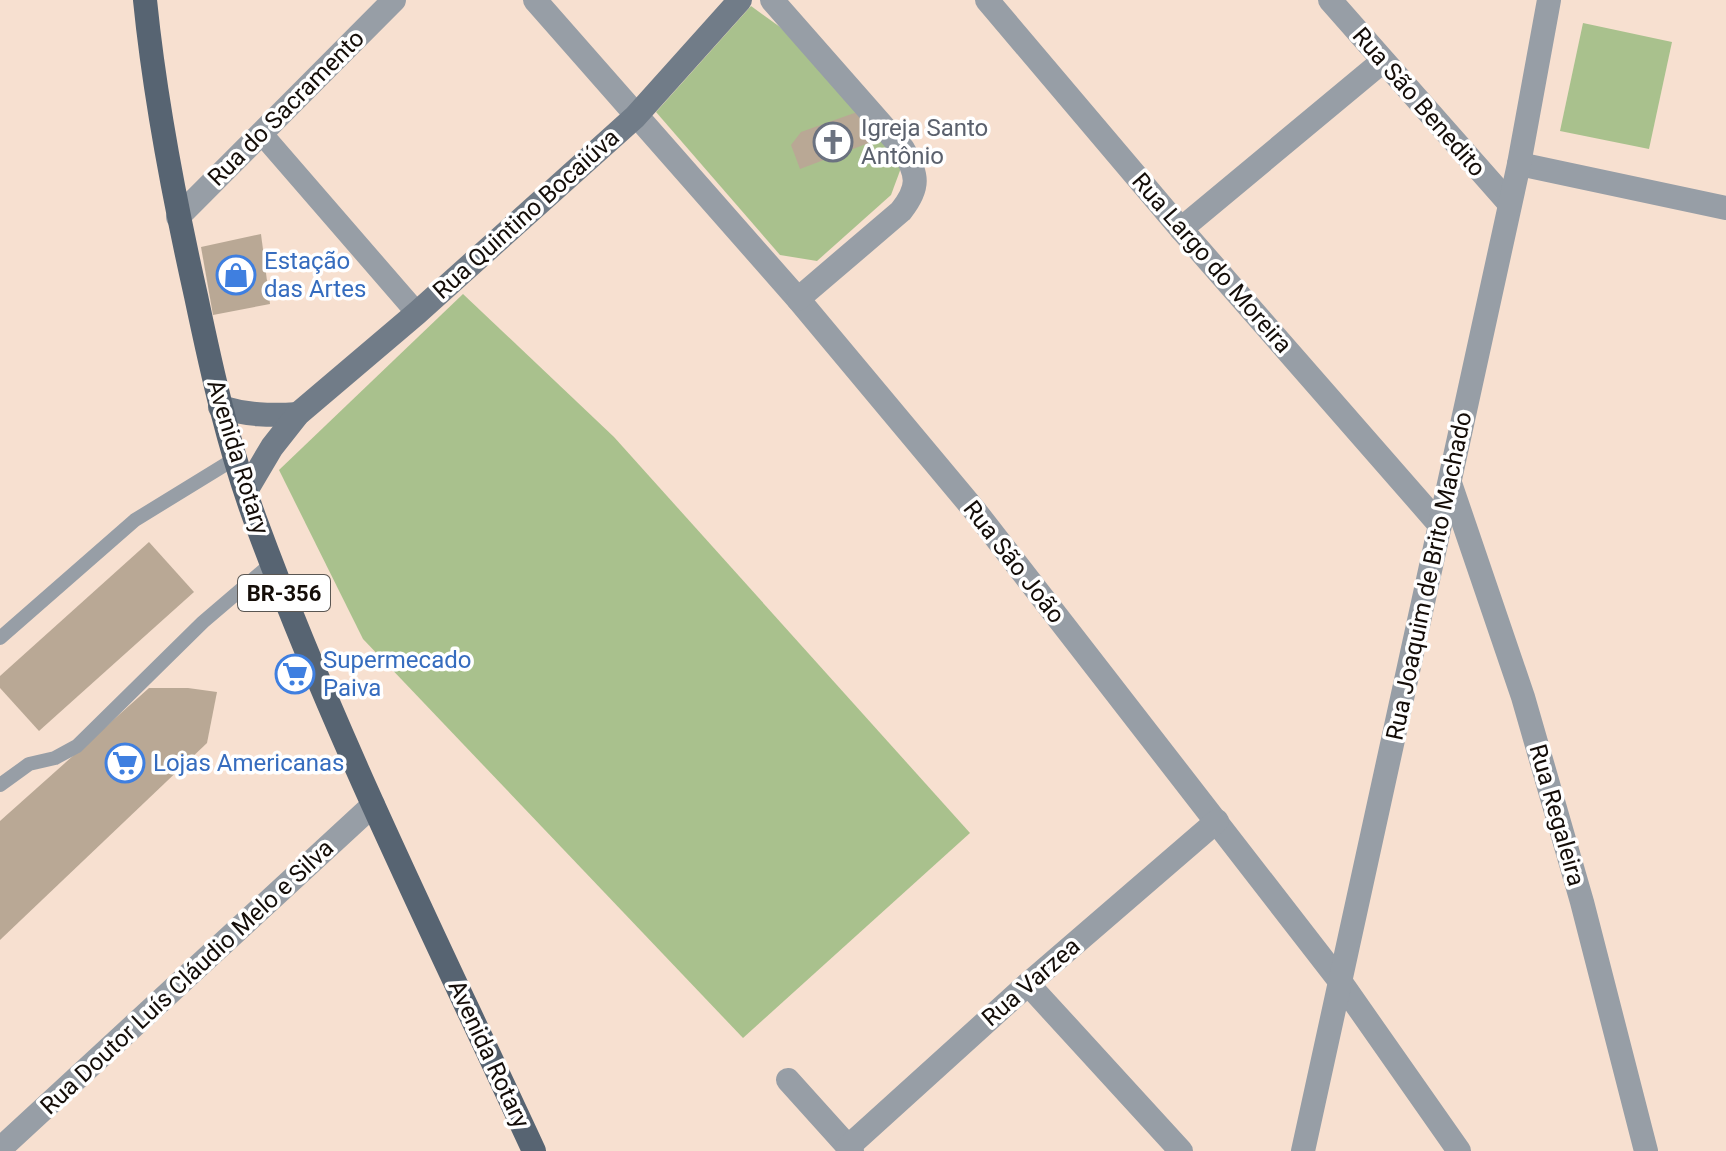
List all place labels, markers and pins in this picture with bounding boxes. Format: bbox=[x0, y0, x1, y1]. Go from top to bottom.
place label: Igreja Santo Antônio bbox=[861, 114, 988, 170]
church icon: Igreja Santo Antônio bbox=[812, 121, 854, 163]
place label: Estação das Artes bbox=[264, 247, 366, 303]
shop icon: Estação das Artes bbox=[215, 254, 257, 296]
place label: Supermecado Paiva bbox=[323, 646, 471, 702]
supermarket icon: Supermecado Paiva bbox=[274, 653, 316, 695]
supermarket icon: Lojas Americanas bbox=[104, 742, 146, 784]
place label: Lojas Americanas bbox=[153, 749, 344, 777]

